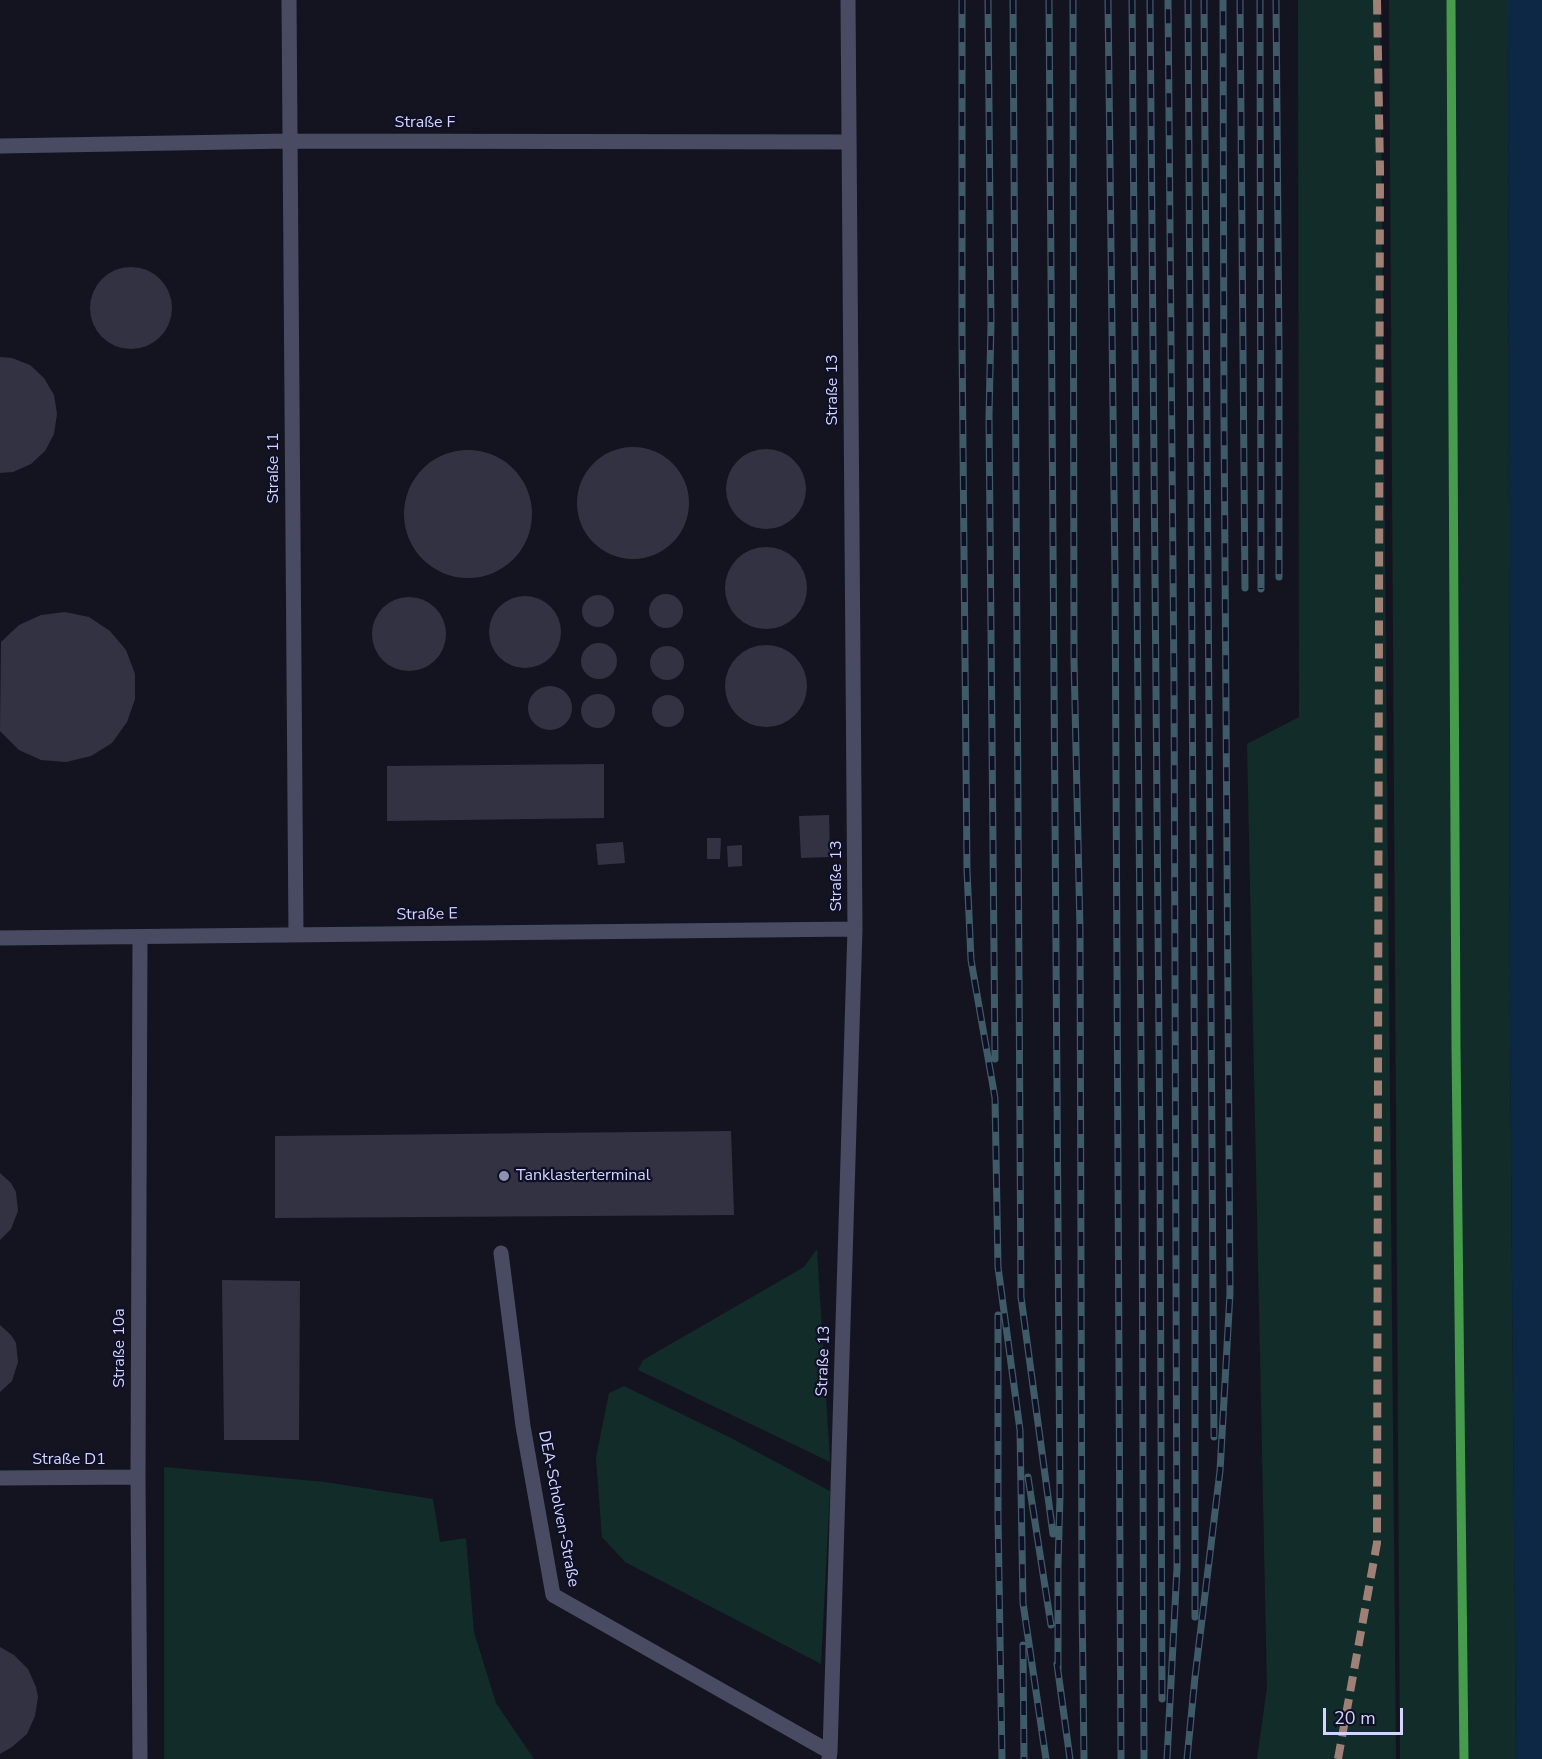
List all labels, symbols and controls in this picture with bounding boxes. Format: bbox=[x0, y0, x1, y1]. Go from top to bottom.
street label: Straße F bbox=[395, 113, 455, 133]
street label: Straße 13 bbox=[823, 354, 843, 426]
street label: Straße 11 bbox=[264, 432, 284, 504]
street label: Straße 13 bbox=[827, 840, 847, 912]
street label: Straße E bbox=[396, 905, 458, 925]
place label: Tanklasterterminal bbox=[516, 1166, 650, 1186]
marker: Tanklasterterminal bbox=[497, 1169, 511, 1183]
street label: Straße 10a bbox=[110, 1308, 130, 1388]
street label: Straße 13 bbox=[813, 1325, 835, 1397]
street label: DEA-Scholven-Straße bbox=[533, 1429, 583, 1589]
street label: Straße D1 bbox=[32, 1450, 106, 1470]
scale bar bbox=[1326, 1696, 1406, 1734]
text: 20 m bbox=[1334, 1706, 1376, 1730]

